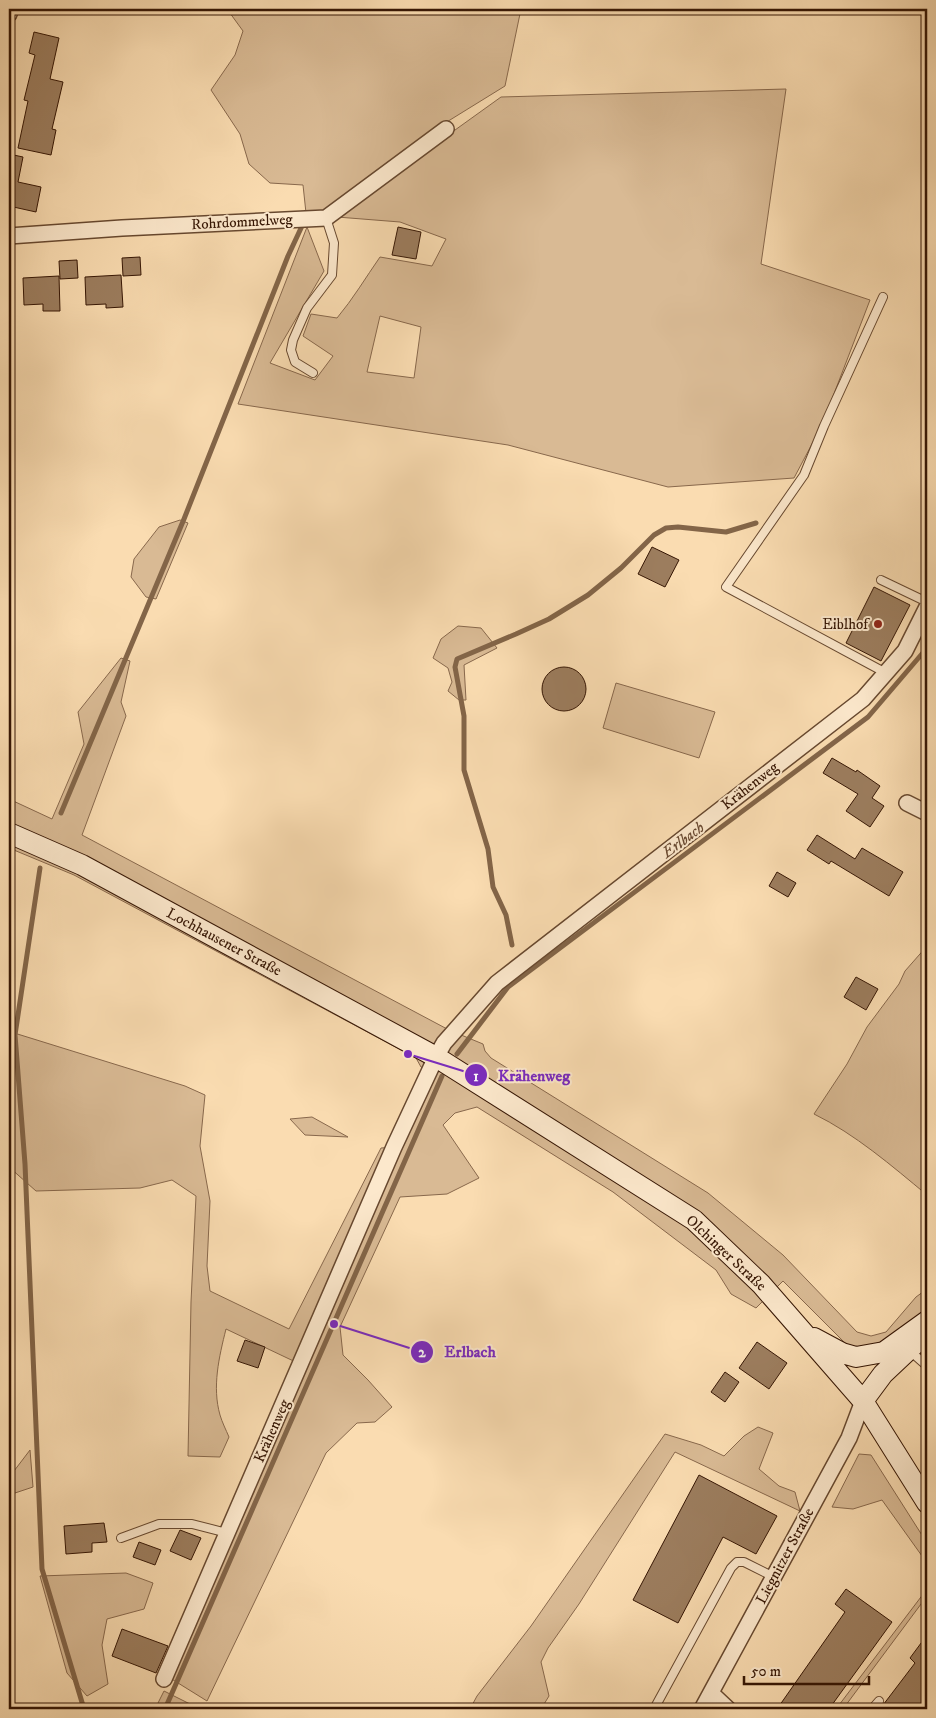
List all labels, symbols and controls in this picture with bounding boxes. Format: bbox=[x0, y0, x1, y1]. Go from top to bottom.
street label: Rohrdommelweg bbox=[191, 210, 294, 234]
place label: Eiblhof bbox=[822, 615, 870, 634]
marker: Eiblhof bbox=[872, 618, 884, 630]
street label: Krähenweg bbox=[718, 757, 783, 814]
water label: Erlbach bbox=[657, 817, 708, 863]
street label: Lochhausener Straße bbox=[163, 904, 285, 980]
callout: Krähenweg bbox=[463, 1060, 580, 1091]
text: Krähenweg bbox=[498, 1066, 571, 1086]
text: 1 bbox=[473, 1067, 479, 1086]
street label: Olchinger Straße bbox=[682, 1211, 770, 1295]
callout: Erlbach bbox=[409, 1336, 506, 1367]
text: Erlbach bbox=[444, 1342, 496, 1362]
text: 2 bbox=[418, 1343, 426, 1362]
street label: Krähenweg bbox=[250, 1396, 295, 1466]
street label: Liegnitzer Straße bbox=[752, 1505, 818, 1607]
scale bar bbox=[744, 1653, 868, 1685]
text: 50 m bbox=[751, 1662, 781, 1681]

